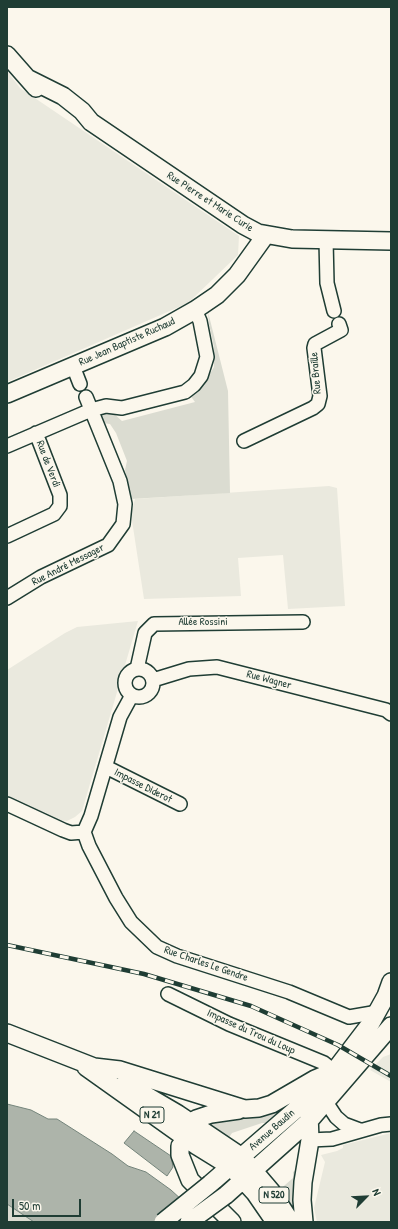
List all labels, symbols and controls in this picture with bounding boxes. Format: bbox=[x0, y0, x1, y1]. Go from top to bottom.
street label: Rue Pierre et Marie Curie bbox=[164, 169, 256, 235]
street label: Rue Jean Baptiste Ruchaud bbox=[77, 315, 177, 369]
street label: Rue Braille bbox=[308, 352, 324, 394]
street label: Rue de Verdi bbox=[33, 439, 63, 489]
street label: Rue André Messager bbox=[30, 541, 106, 589]
street label: Allée Rossini bbox=[178, 615, 228, 629]
street label: Rue Wagner bbox=[245, 668, 293, 692]
street label: Impasse Diderot bbox=[112, 766, 174, 806]
street label: Rue Charles Le Gendre bbox=[162, 943, 250, 985]
street label: Impasse du Trou du Loup bbox=[205, 1007, 297, 1057]
road number: N 21 bbox=[140, 1107, 164, 1123]
street label: Avenue Baudin bbox=[246, 1107, 298, 1153]
north arrow bbox=[346, 1177, 386, 1217]
road number: N 520 bbox=[259, 1187, 289, 1203]
text: N bbox=[369, 1187, 385, 1198]
scale bar bbox=[14, 1191, 83, 1217]
text: 50 m bbox=[19, 1197, 40, 1214]

